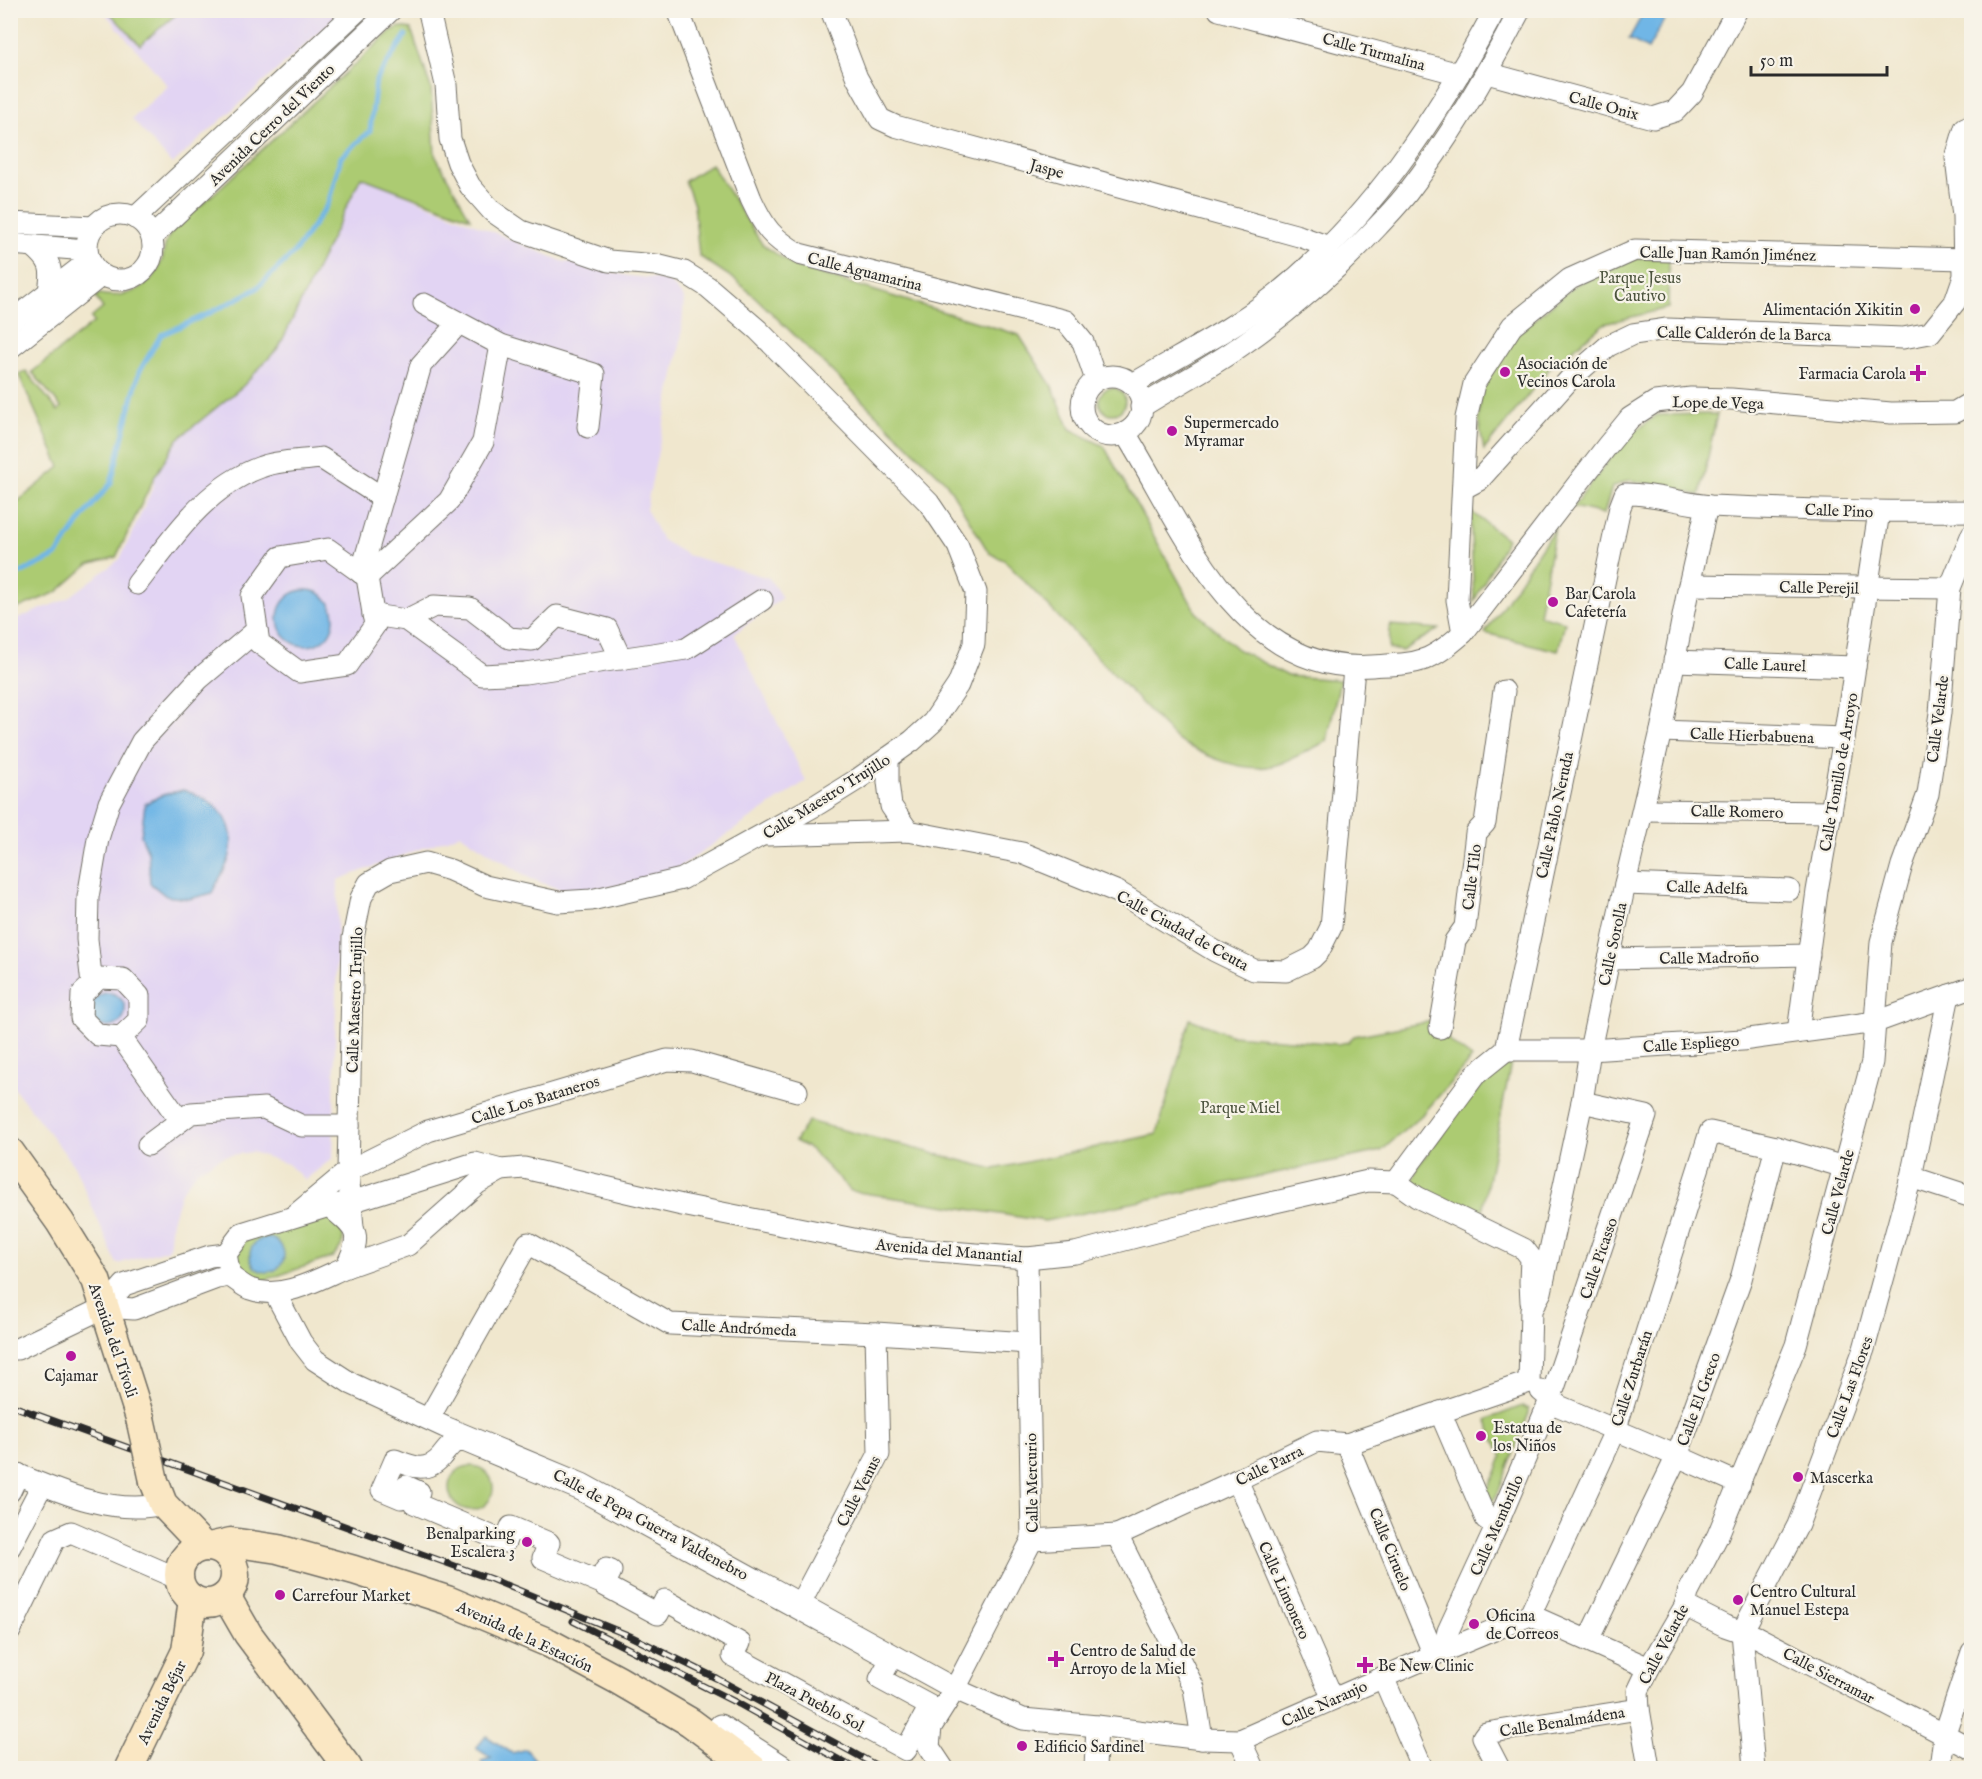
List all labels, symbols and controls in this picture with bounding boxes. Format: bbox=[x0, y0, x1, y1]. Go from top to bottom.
street label: Calle Turmalina bbox=[1320, 30, 1427, 76]
scale bar bbox=[1751, 39, 1888, 77]
text: 50 m bbox=[1760, 50, 1793, 73]
street label: Avenida Cerro del Viento bbox=[204, 60, 340, 191]
street label: Calle Onix bbox=[1566, 88, 1641, 126]
street label: Jaspe bbox=[1025, 155, 1066, 184]
street label: Calle Juan Ramón Jiménez bbox=[1639, 243, 1816, 267]
street label: Calle Aguamarina bbox=[805, 249, 924, 297]
park label: Parque Jesus Cautivo bbox=[1599, 269, 1681, 307]
place label: Alimentación Xikitin bbox=[1762, 301, 1903, 321]
marker: Alimentación Xikitin bbox=[1908, 302, 1922, 316]
street label: Calle Calderón de la Barca bbox=[1657, 323, 1831, 347]
place label: Asociación de Vecinos Carola bbox=[1516, 355, 1616, 393]
marker: Asociación de Vecinos Carola bbox=[1498, 365, 1512, 379]
place label: Farmacia Carola bbox=[1798, 365, 1906, 385]
marker: Farmacia Carola bbox=[1911, 366, 1925, 380]
street label: Lope de Vega bbox=[1672, 393, 1764, 415]
place label: Supermercado Myramar bbox=[1184, 414, 1279, 452]
marker: Supermercado Myramar bbox=[1165, 424, 1179, 438]
street label: Calle Pino bbox=[1804, 501, 1874, 523]
street label: Calle Perejil bbox=[1779, 578, 1860, 600]
place label: Bar Carola Cafetería bbox=[1565, 585, 1636, 623]
marker: Bar Carola Cafetería bbox=[1546, 595, 1560, 609]
street label: Calle Laurel bbox=[1724, 655, 1807, 677]
street label: Calle Velarde bbox=[1924, 674, 1954, 764]
street label: Calle Tomillo de Arroyo bbox=[1816, 691, 1864, 853]
street label: Calle Hierbabuena bbox=[1690, 725, 1814, 749]
street label: Calle Maestro Trujillo bbox=[760, 750, 895, 845]
street label: Calle Pablo Neruda bbox=[1533, 750, 1579, 881]
street label: Calle Romero bbox=[1690, 802, 1784, 824]
street label: Calle Tilo bbox=[1459, 843, 1487, 912]
street label: Calle Adelfa bbox=[1666, 878, 1748, 900]
street label: Calle Ciudad de Ceuta bbox=[1112, 887, 1252, 976]
street label: Calle Sorolla bbox=[1595, 901, 1633, 988]
street label: Calle Maestro Trujillo bbox=[343, 926, 369, 1074]
street label: Calle Madroño bbox=[1659, 948, 1760, 970]
street label: Calle Espliego bbox=[1642, 1032, 1740, 1058]
street label: Calle Los Bataneros bbox=[469, 1072, 602, 1130]
park label: Parque Miel bbox=[1200, 1099, 1281, 1119]
street label: Calle Velarde bbox=[1818, 1147, 1860, 1238]
street label: Calle Picasso bbox=[1577, 1215, 1623, 1302]
street label: Avenida del Manantial bbox=[874, 1236, 1024, 1268]
street label: Avenida del Tívoli bbox=[83, 1280, 141, 1401]
street label: Calle Andrómeda bbox=[681, 1316, 797, 1342]
street label: Calle Zurbarán bbox=[1608, 1327, 1658, 1429]
street label: Calle Las Flores bbox=[1823, 1334, 1879, 1441]
marker: Cajamar bbox=[64, 1349, 78, 1363]
street label: Calle El Greco bbox=[1674, 1350, 1726, 1449]
place label: Cajamar bbox=[44, 1367, 98, 1387]
place label: Estatua de los Niños bbox=[1493, 1419, 1562, 1457]
marker: Estatua de los Niños bbox=[1474, 1429, 1488, 1443]
street label: Calle Mercurio bbox=[1022, 1432, 1044, 1533]
street label: Calle Parra bbox=[1233, 1442, 1307, 1492]
street label: Calle Venus bbox=[833, 1453, 886, 1531]
street label: Calle de Pepa Guerra Valdenebro bbox=[549, 1466, 752, 1586]
place label: Mascerka bbox=[1810, 1469, 1873, 1489]
marker: Mascerka bbox=[1791, 1470, 1805, 1484]
street label: Calle Membrillo bbox=[1467, 1472, 1529, 1579]
street label: Calle Ciruelo bbox=[1363, 1505, 1415, 1595]
place label: Benalparking Escalera 3 bbox=[426, 1525, 515, 1563]
marker: Benalparking Escalera 3 bbox=[520, 1535, 534, 1549]
street label: Calle Limonero bbox=[1253, 1539, 1314, 1643]
place label: Centro Cultural Manuel Estepa bbox=[1750, 1583, 1856, 1621]
place label: Carrefour Market bbox=[292, 1587, 411, 1607]
marker: Carrefour Market bbox=[273, 1588, 287, 1602]
marker: Centro Cultural Manuel Estepa bbox=[1731, 1593, 1745, 1607]
street label: Avenida de la Estación bbox=[452, 1597, 596, 1678]
street label: Calle Velarde bbox=[1635, 1601, 1694, 1688]
place label: Oficina de Correos bbox=[1486, 1607, 1559, 1645]
marker: Oficina de Correos bbox=[1467, 1617, 1481, 1631]
place label: Centro de Salud de Arroyo de la Miel bbox=[1069, 1642, 1196, 1680]
street label: Calle Sierramar bbox=[1779, 1644, 1878, 1709]
marker: Centro de Salud de Arroyo de la Miel bbox=[1047, 1650, 1065, 1668]
marker: Be New Clinic bbox=[1356, 1656, 1374, 1674]
street label: Avenida Béjar bbox=[133, 1657, 192, 1749]
place label: Be New Clinic bbox=[1378, 1657, 1474, 1677]
street label: Plaza Pueblo Sol bbox=[761, 1668, 868, 1738]
street label: Calle Naranjo bbox=[1279, 1677, 1371, 1733]
street label: Calle Benalmádena bbox=[1498, 1703, 1626, 1743]
place label: Edificio Sardinel bbox=[1034, 1738, 1145, 1758]
marker: Edificio Sardinel bbox=[1015, 1739, 1029, 1753]

